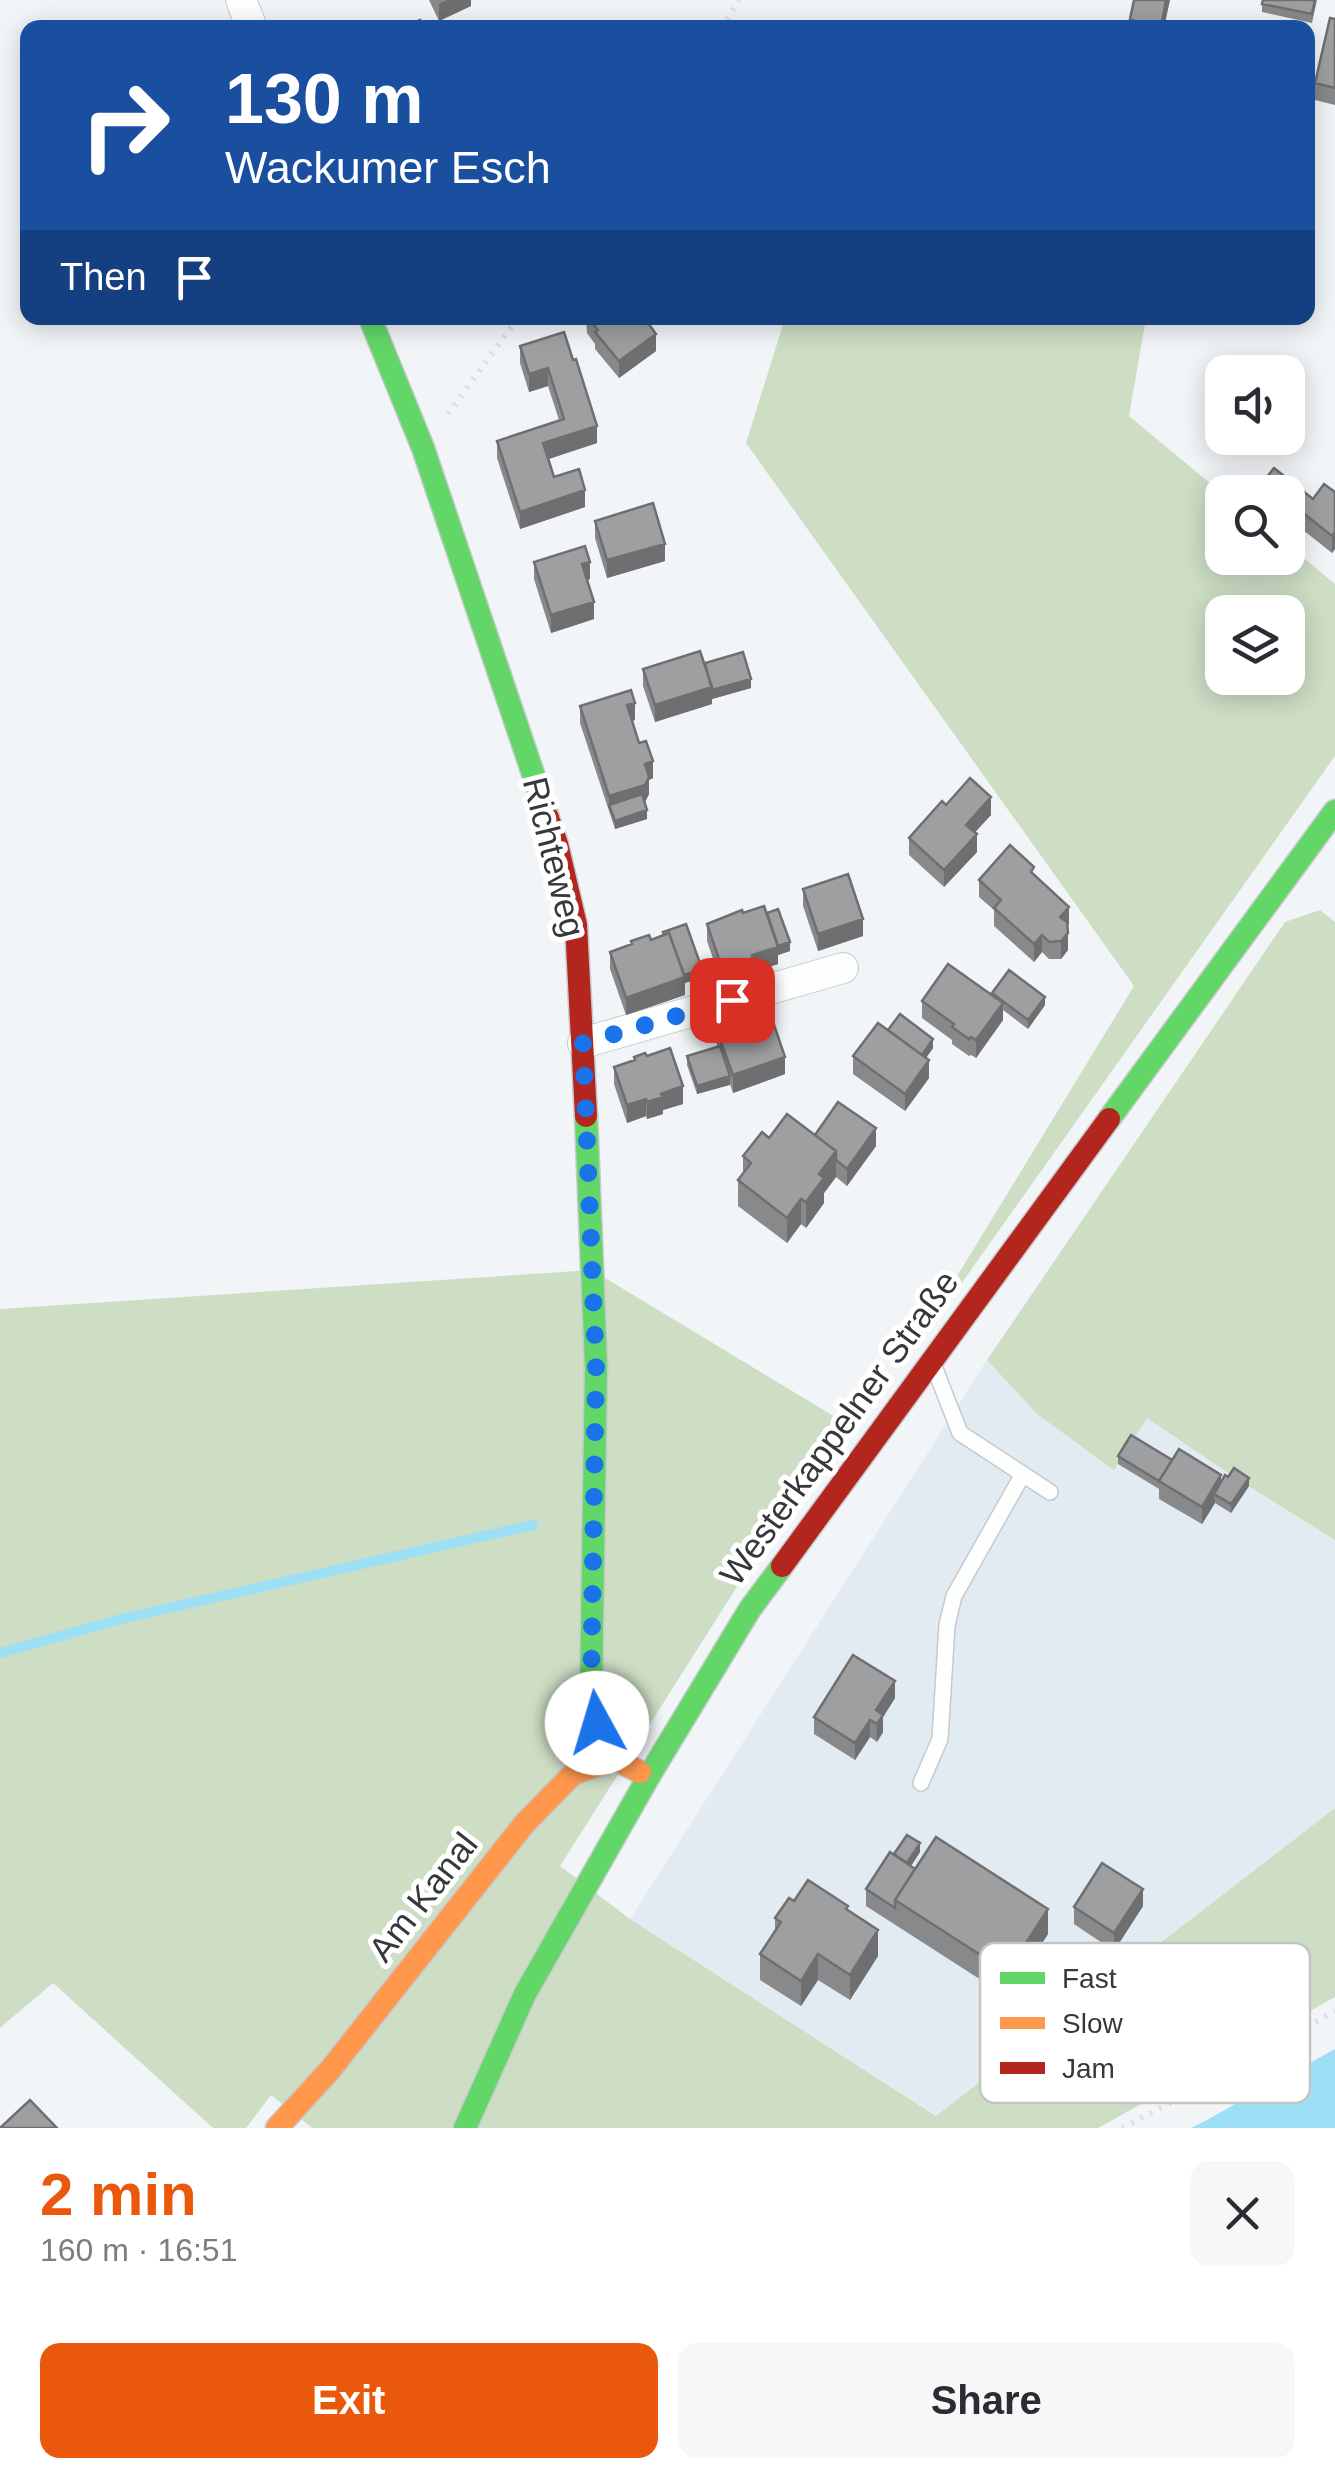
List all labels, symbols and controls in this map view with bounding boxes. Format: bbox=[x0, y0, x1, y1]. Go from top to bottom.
icon: right bbox=[60, 60, 190, 190]
text: 130 m bbox=[225, 60, 423, 138]
text: Wackumer Esch bbox=[225, 142, 551, 193]
icon: arrive bbox=[167, 250, 222, 305]
text: Then bbox=[60, 256, 147, 298]
map controls bbox=[1205, 355, 1305, 695]
button: sound bbox=[1205, 355, 1305, 455]
button: search bbox=[1205, 475, 1305, 575]
button: layers bbox=[1205, 595, 1305, 695]
street label: Richteweg bbox=[516, 773, 593, 941]
pin bbox=[690, 958, 775, 1043]
icon: arrive bbox=[705, 973, 760, 1028]
street label: Westerkappelner Straße bbox=[712, 1263, 966, 1592]
position arrow bbox=[545, 1671, 649, 1775]
street label: Am Kanal bbox=[361, 1825, 485, 1968]
legend bbox=[980, 1943, 1310, 2103]
text: Fast bbox=[1062, 1963, 1117, 1994]
text: Slow bbox=[1062, 2008, 1123, 2039]
text: Jam bbox=[1062, 2053, 1115, 2084]
text: 2 min bbox=[40, 2161, 197, 2228]
button: close bbox=[1190, 2161, 1295, 2266]
text: 160 m · 16:51 bbox=[40, 2232, 237, 2268]
button: Exit bbox=[40, 2343, 658, 2458]
button: Share bbox=[678, 2343, 1295, 2458]

